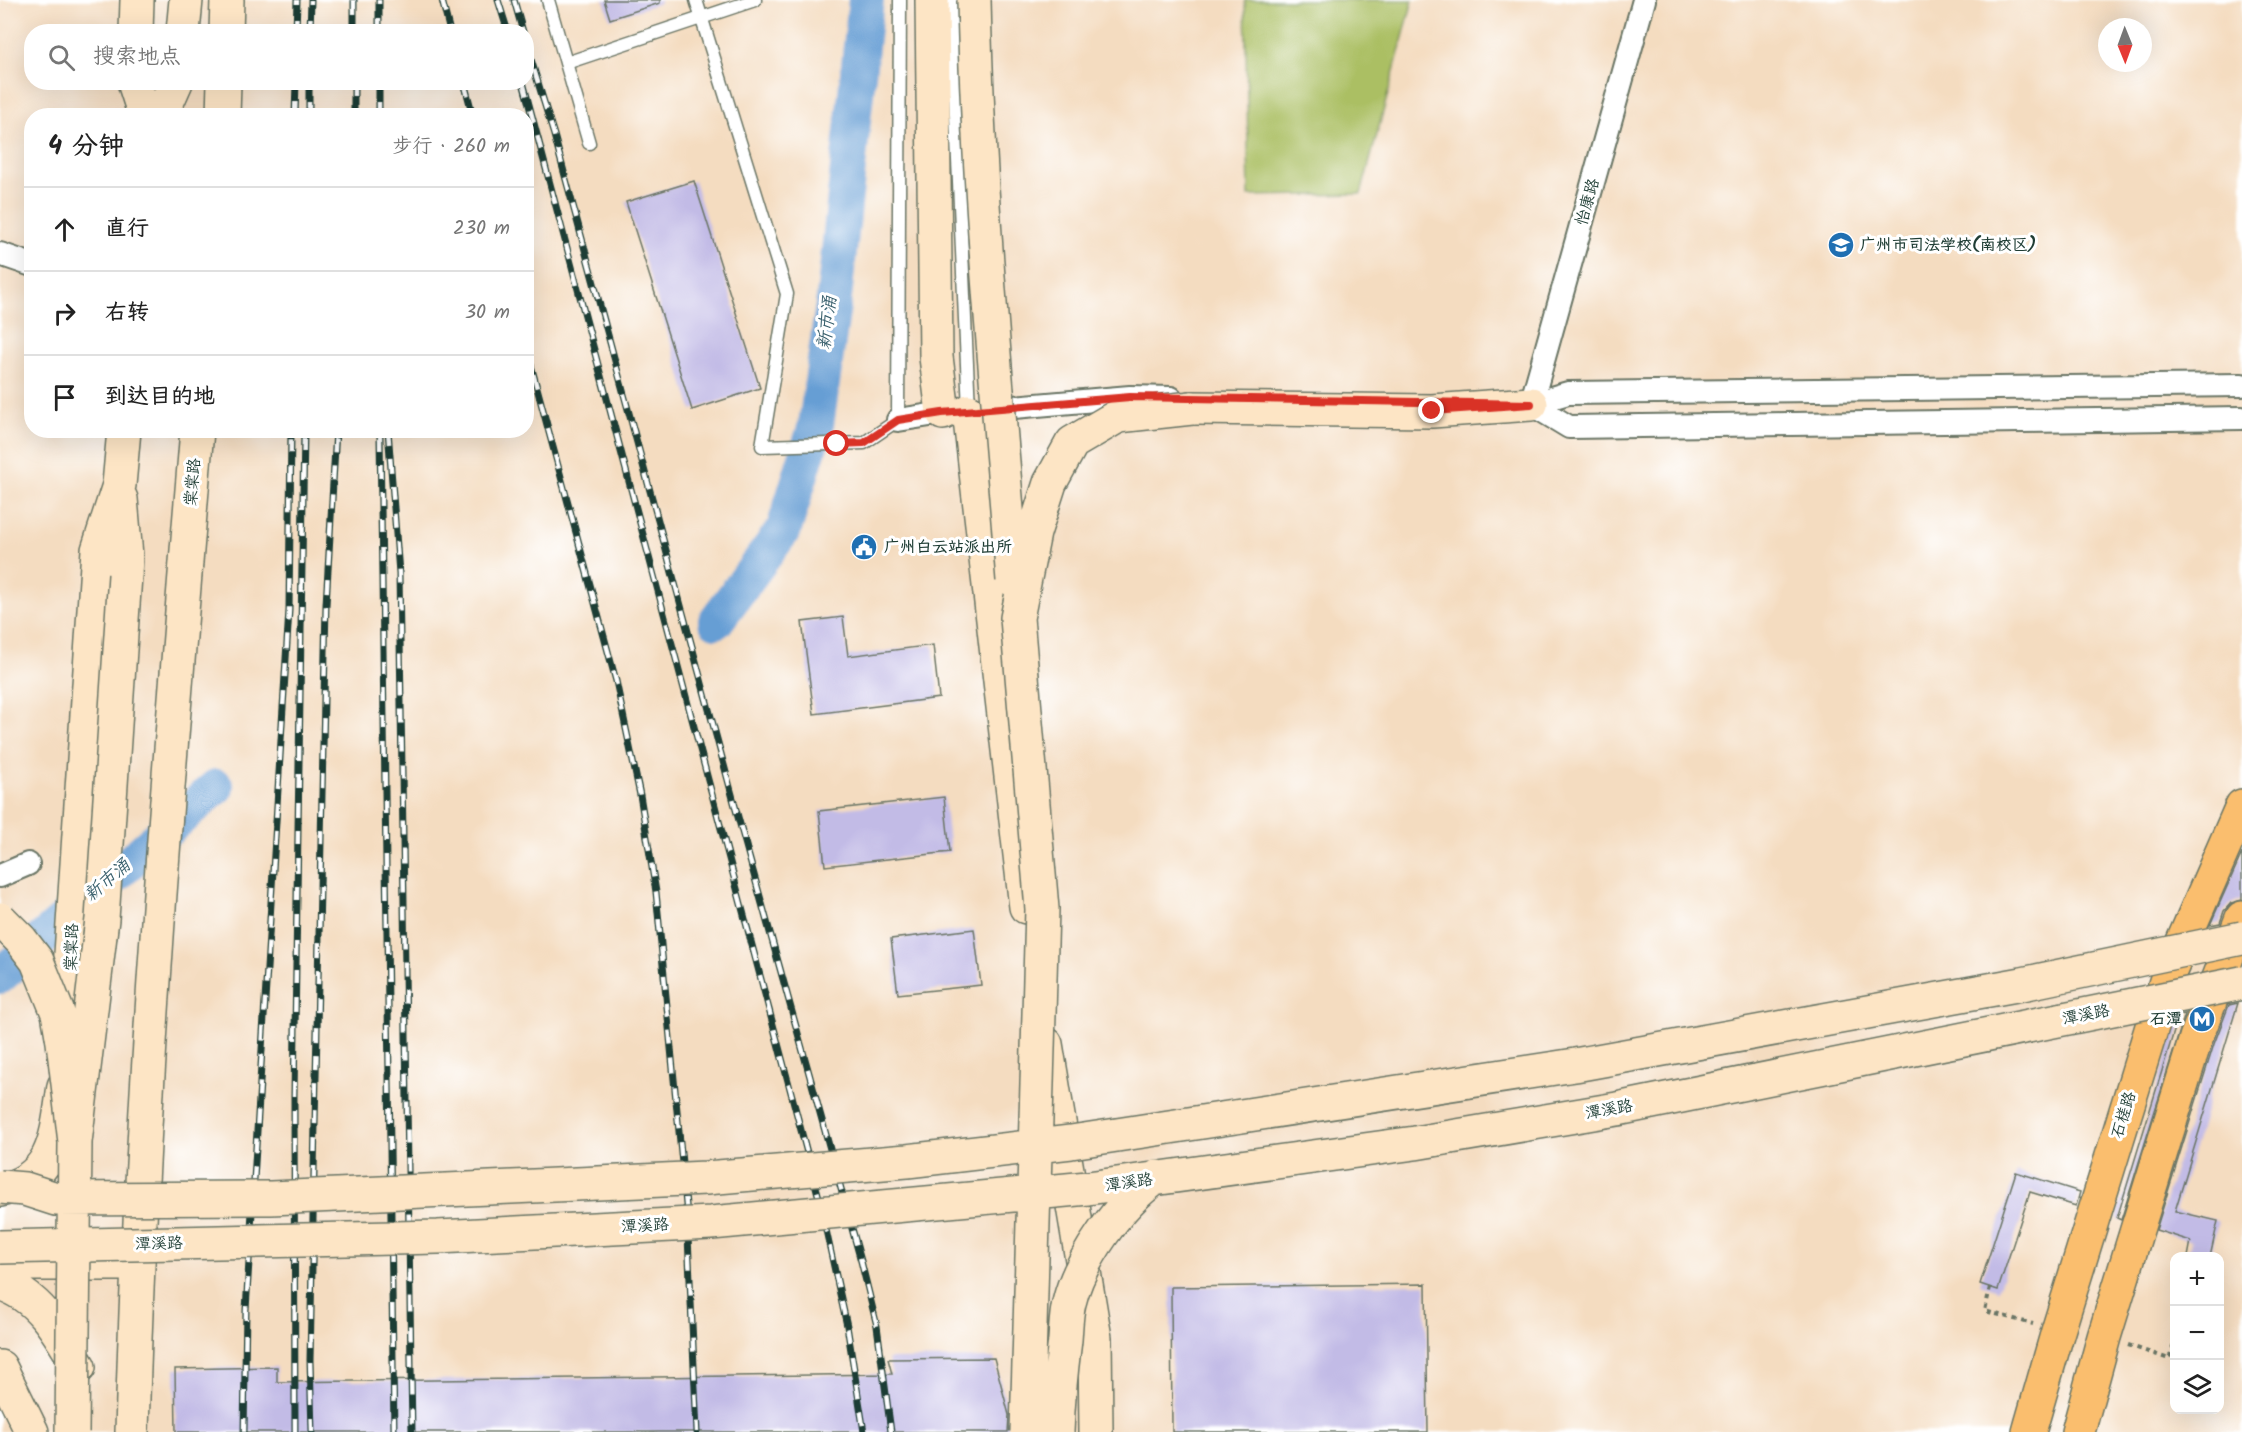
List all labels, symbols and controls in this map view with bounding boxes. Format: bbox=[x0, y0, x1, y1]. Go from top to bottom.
north arrow bbox=[2098, 18, 2152, 72]
search box bbox=[24, 24, 534, 90]
text: 搜索地点 bbox=[93, 40, 181, 75]
icon: search bbox=[45, 41, 78, 74]
text: 4 分钟 bbox=[48, 126, 124, 168]
text: 步行 · 260 m bbox=[393, 131, 510, 163]
street label: 怡康路 bbox=[1569, 175, 1607, 229]
text: 直行 bbox=[105, 212, 149, 247]
icon: ahead bbox=[48, 213, 81, 246]
text: 230 m bbox=[453, 213, 510, 245]
school or university icon: 广州市司法学校(南校区) bbox=[1826, 230, 1856, 260]
place label: 广州市司法学校(南校区) bbox=[1860, 233, 2036, 258]
water label: 新市涌 bbox=[810, 293, 846, 352]
text: 右转 bbox=[105, 296, 149, 331]
icon: right bbox=[48, 297, 81, 330]
text: 30 m bbox=[465, 297, 510, 329]
text: 到达目的地 bbox=[105, 380, 215, 415]
icon: arrive bbox=[48, 381, 81, 414]
route end bbox=[1418, 397, 1444, 423]
route start bbox=[823, 430, 849, 456]
street label: 棠棠路 bbox=[178, 457, 208, 507]
public building icon: 广州白云站派出所 bbox=[849, 532, 879, 562]
place label: 广州白云站派出所 bbox=[884, 535, 1012, 560]
water label: 新市涌 bbox=[78, 852, 139, 910]
street label: 棠棠路 bbox=[59, 923, 85, 971]
street label: 潭溪路 bbox=[2060, 998, 2112, 1032]
metro station icon: 石潭 bbox=[2187, 1004, 2217, 1034]
place label: 石潭 bbox=[2150, 1007, 2182, 1032]
street label: 石槎路 bbox=[2105, 1088, 2143, 1142]
street label: 潭溪路 bbox=[1583, 1094, 1635, 1126]
street label: 潭溪路 bbox=[1103, 1167, 1155, 1199]
street label: 潭溪路 bbox=[620, 1212, 670, 1240]
street label: 潭溪路 bbox=[135, 1231, 183, 1257]
map controls bbox=[2170, 1252, 2224, 1414]
button: + bbox=[2170, 1252, 2224, 1306]
button: − bbox=[2170, 1306, 2224, 1360]
button: layers bbox=[2170, 1360, 2224, 1414]

